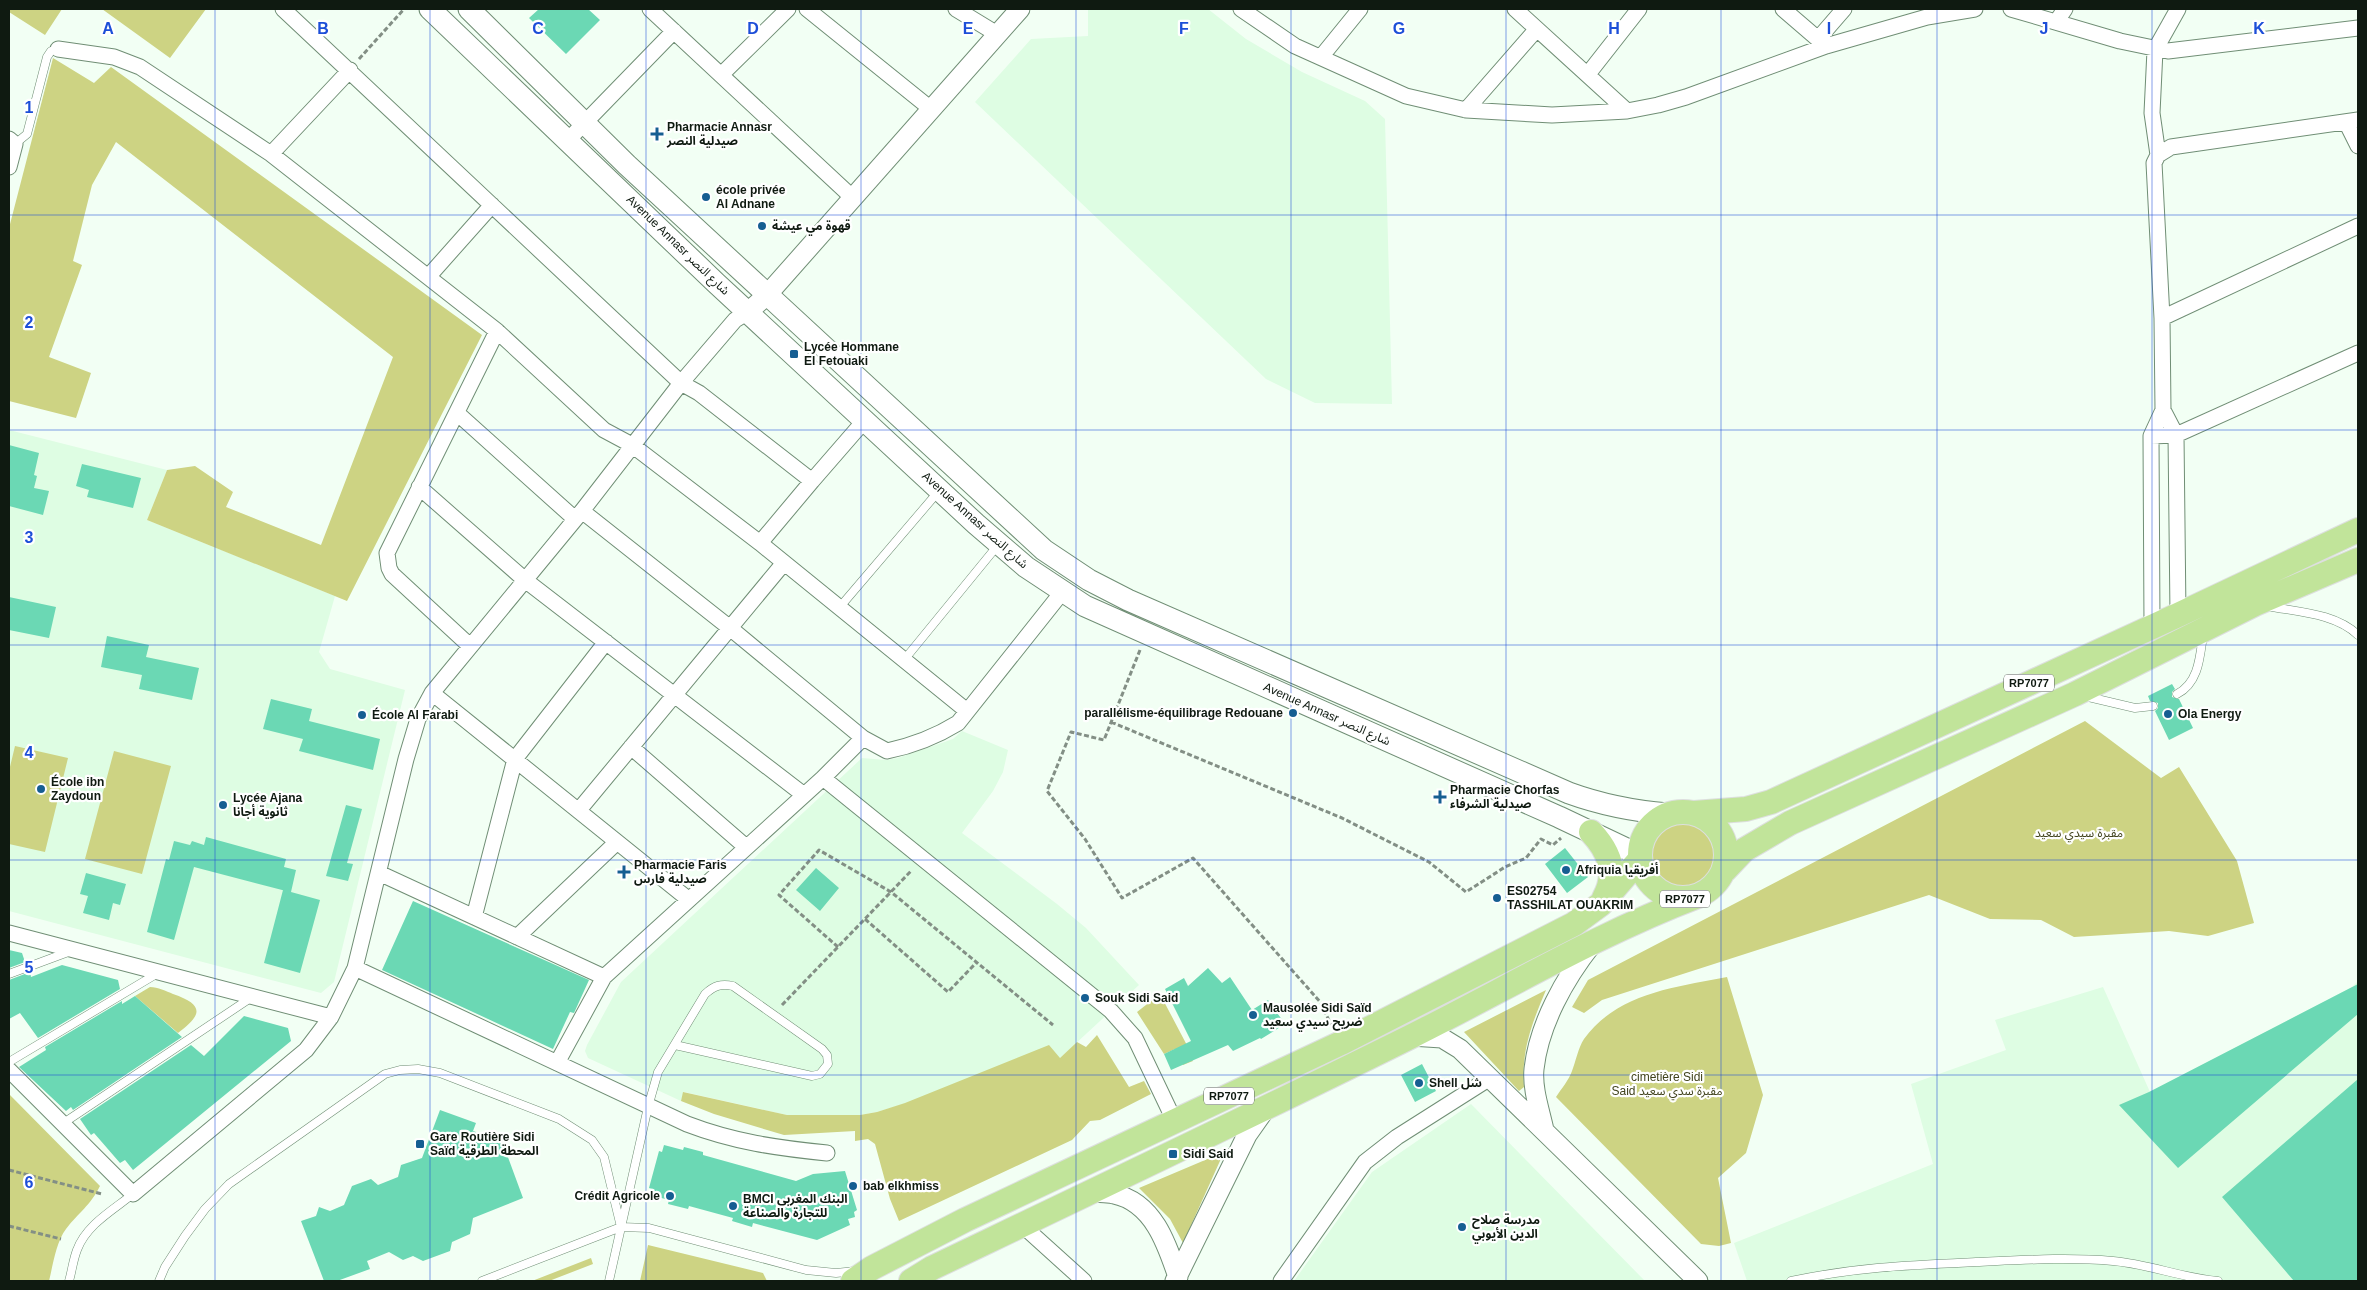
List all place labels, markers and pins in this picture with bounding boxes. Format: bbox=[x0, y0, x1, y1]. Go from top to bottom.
place label: Pharmacie Annasr صيدلية النصر bbox=[666, 120, 772, 148]
marker: Pharmacie Annasr صيدلية النصر bbox=[651, 128, 663, 140]
place label: école privée Al Adnane bbox=[716, 183, 786, 211]
marker: école privée Al Adnane bbox=[700, 191, 712, 203]
place label: قهوة مي عيشة bbox=[772, 219, 851, 236]
marker: قهوة مي عيشة bbox=[756, 220, 768, 232]
place label: Lycée Hommane El Fetouaki bbox=[804, 340, 899, 368]
marker: Lycée Hommane El Fetouaki bbox=[788, 348, 800, 360]
place label: parallélisme-équilibrage Redouane bbox=[1084, 706, 1283, 720]
place label: École Al Farabi bbox=[372, 707, 458, 722]
marker: parallélisme-équilibrage Redouane bbox=[1287, 707, 1299, 719]
place label: Ola Energy bbox=[2178, 707, 2242, 721]
marker: Ola Energy bbox=[2162, 708, 2174, 720]
marker: École Al Farabi bbox=[356, 709, 368, 721]
place label: École ibn Zaydoun bbox=[51, 774, 104, 803]
marker: École ibn Zaydoun bbox=[35, 783, 47, 795]
place label: Pharmacie Chorfas صيدلية الشرفاء bbox=[1450, 783, 1560, 811]
place label: Lycée Ajana ثانوية أجانا bbox=[233, 791, 302, 819]
marker: Pharmacie Chorfas صيدلية الشرفاء bbox=[1434, 791, 1446, 803]
marker: Lycée Ajana ثانوية أجانا bbox=[217, 799, 229, 811]
place label: Pharmacie Faris صيدلية فارس bbox=[634, 858, 727, 886]
place label: Afriquia أفريقيا bbox=[1576, 862, 1658, 877]
marker: Afriquia أفريقيا bbox=[1560, 864, 1572, 876]
marker: Pharmacie Faris صيدلية فارس bbox=[618, 866, 630, 878]
place label: ES02754 TASSHILAT OUAKRIM bbox=[1507, 884, 1633, 912]
marker: ES02754 TASSHILAT OUAKRIM bbox=[1491, 892, 1503, 904]
place label: Souk Sidi Said bbox=[1095, 991, 1178, 1005]
marker: Souk Sidi Said bbox=[1079, 992, 1091, 1004]
place label: Mausolée Sidi Saïd ضريح سيدي سعيد bbox=[1263, 1001, 1372, 1032]
marker: Mausolée Sidi Saïd ضريح سيدي سعيد bbox=[1247, 1009, 1259, 1021]
place label: Shell شل bbox=[1429, 1076, 1482, 1090]
marker: Shell شل bbox=[1413, 1077, 1425, 1089]
place label: Gare Routière Sidi Saïd المحطة الطرقية bbox=[430, 1130, 539, 1158]
marker: Gare Routière Sidi Saïd المحطة الطرقية bbox=[414, 1138, 426, 1150]
place label: Sidi Said bbox=[1183, 1147, 1234, 1161]
marker: Sidi Said bbox=[1167, 1148, 1179, 1160]
place label: bab elkhmiss bbox=[863, 1179, 939, 1193]
marker: bab elkhmiss bbox=[847, 1180, 859, 1192]
place label: Crédit Agricole bbox=[574, 1189, 660, 1203]
marker: Crédit Agricole bbox=[664, 1190, 676, 1202]
place label: BMCI البنك المغربي للتجارة والصناعة bbox=[743, 1192, 847, 1220]
marker: BMCI البنك المغربي للتجارة والصناعة bbox=[727, 1200, 739, 1212]
place label: مدرسة صلاح الدين الأيوبي bbox=[1472, 1213, 1540, 1244]
marker: مدرسة صلاح الدين الأيوبي bbox=[1456, 1221, 1468, 1233]

